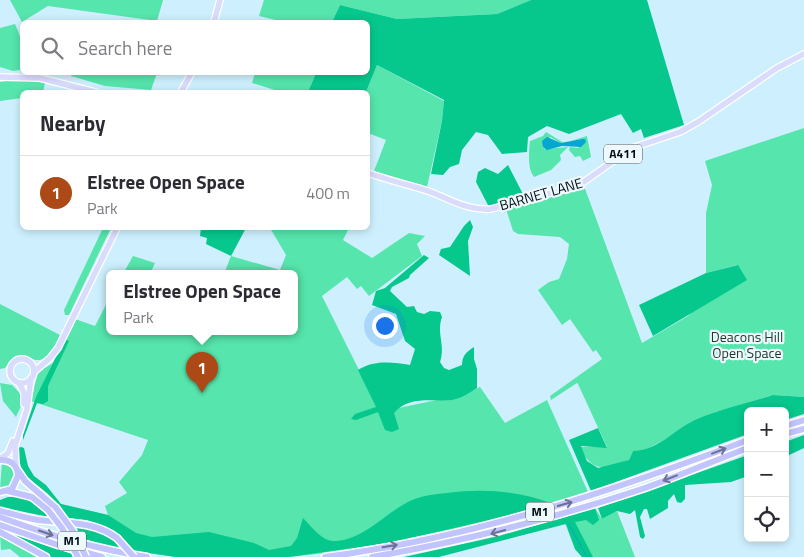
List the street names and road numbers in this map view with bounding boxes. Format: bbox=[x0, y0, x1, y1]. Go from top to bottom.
road number: A411 bbox=[604, 144, 642, 164]
street label: BARNET LANE bbox=[497, 172, 585, 215]
road number: M1 bbox=[526, 502, 554, 522]
road number: M1 bbox=[58, 532, 86, 550]

